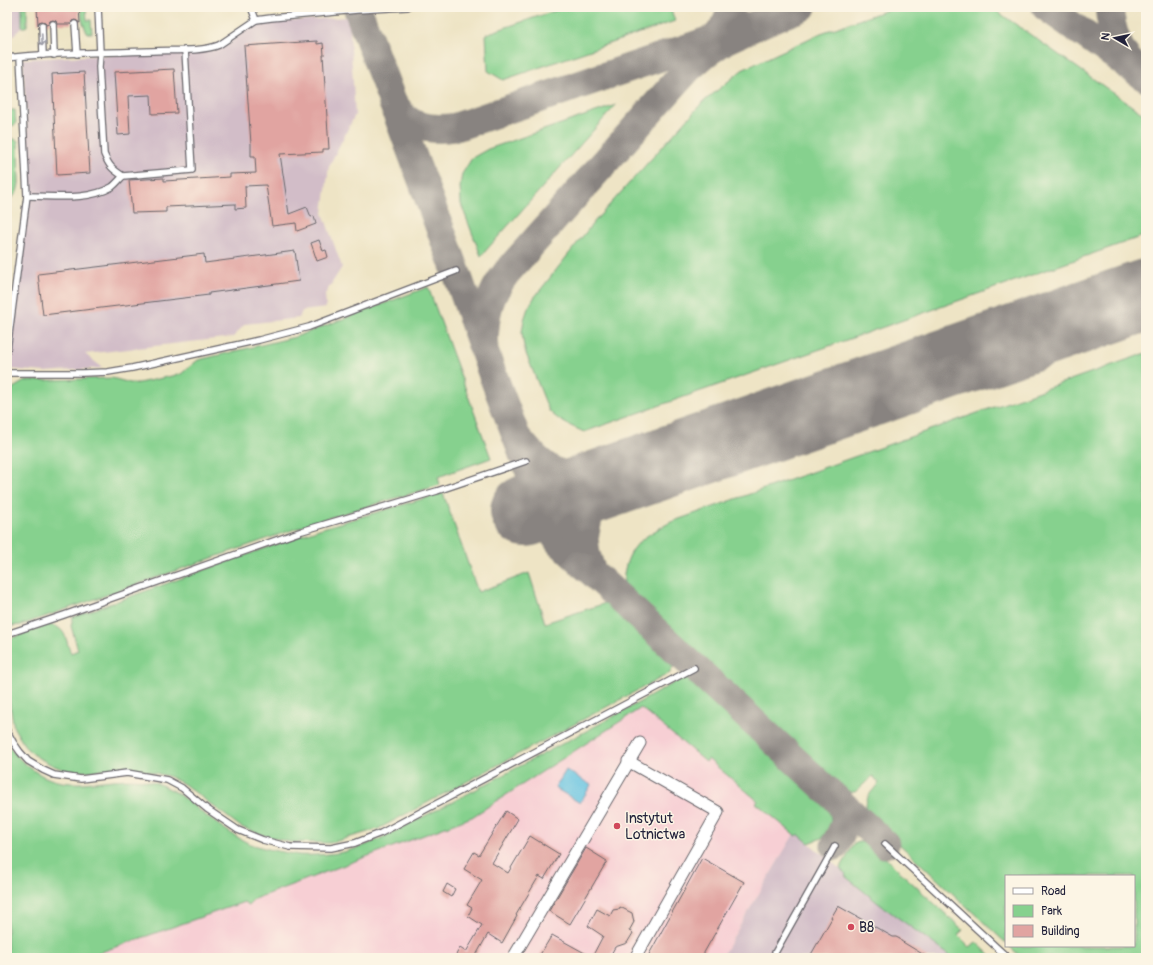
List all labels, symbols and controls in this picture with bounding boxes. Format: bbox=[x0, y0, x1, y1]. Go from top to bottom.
north arrow bbox=[1095, 18, 1135, 58]
text: N bbox=[1099, 31, 1113, 41]
one-way arrow bbox=[39, 33, 46, 46]
place label: Instytut Lotnictwa bbox=[625, 810, 685, 843]
marker: Instytut Lotnictwa bbox=[612, 821, 622, 831]
legend bbox=[1005, 875, 1135, 947]
text: Road bbox=[1041, 884, 1066, 899]
text: Park bbox=[1041, 904, 1062, 919]
place label: B8 bbox=[859, 919, 874, 936]
marker: B8 bbox=[846, 922, 856, 932]
text: Building bbox=[1041, 924, 1080, 939]

